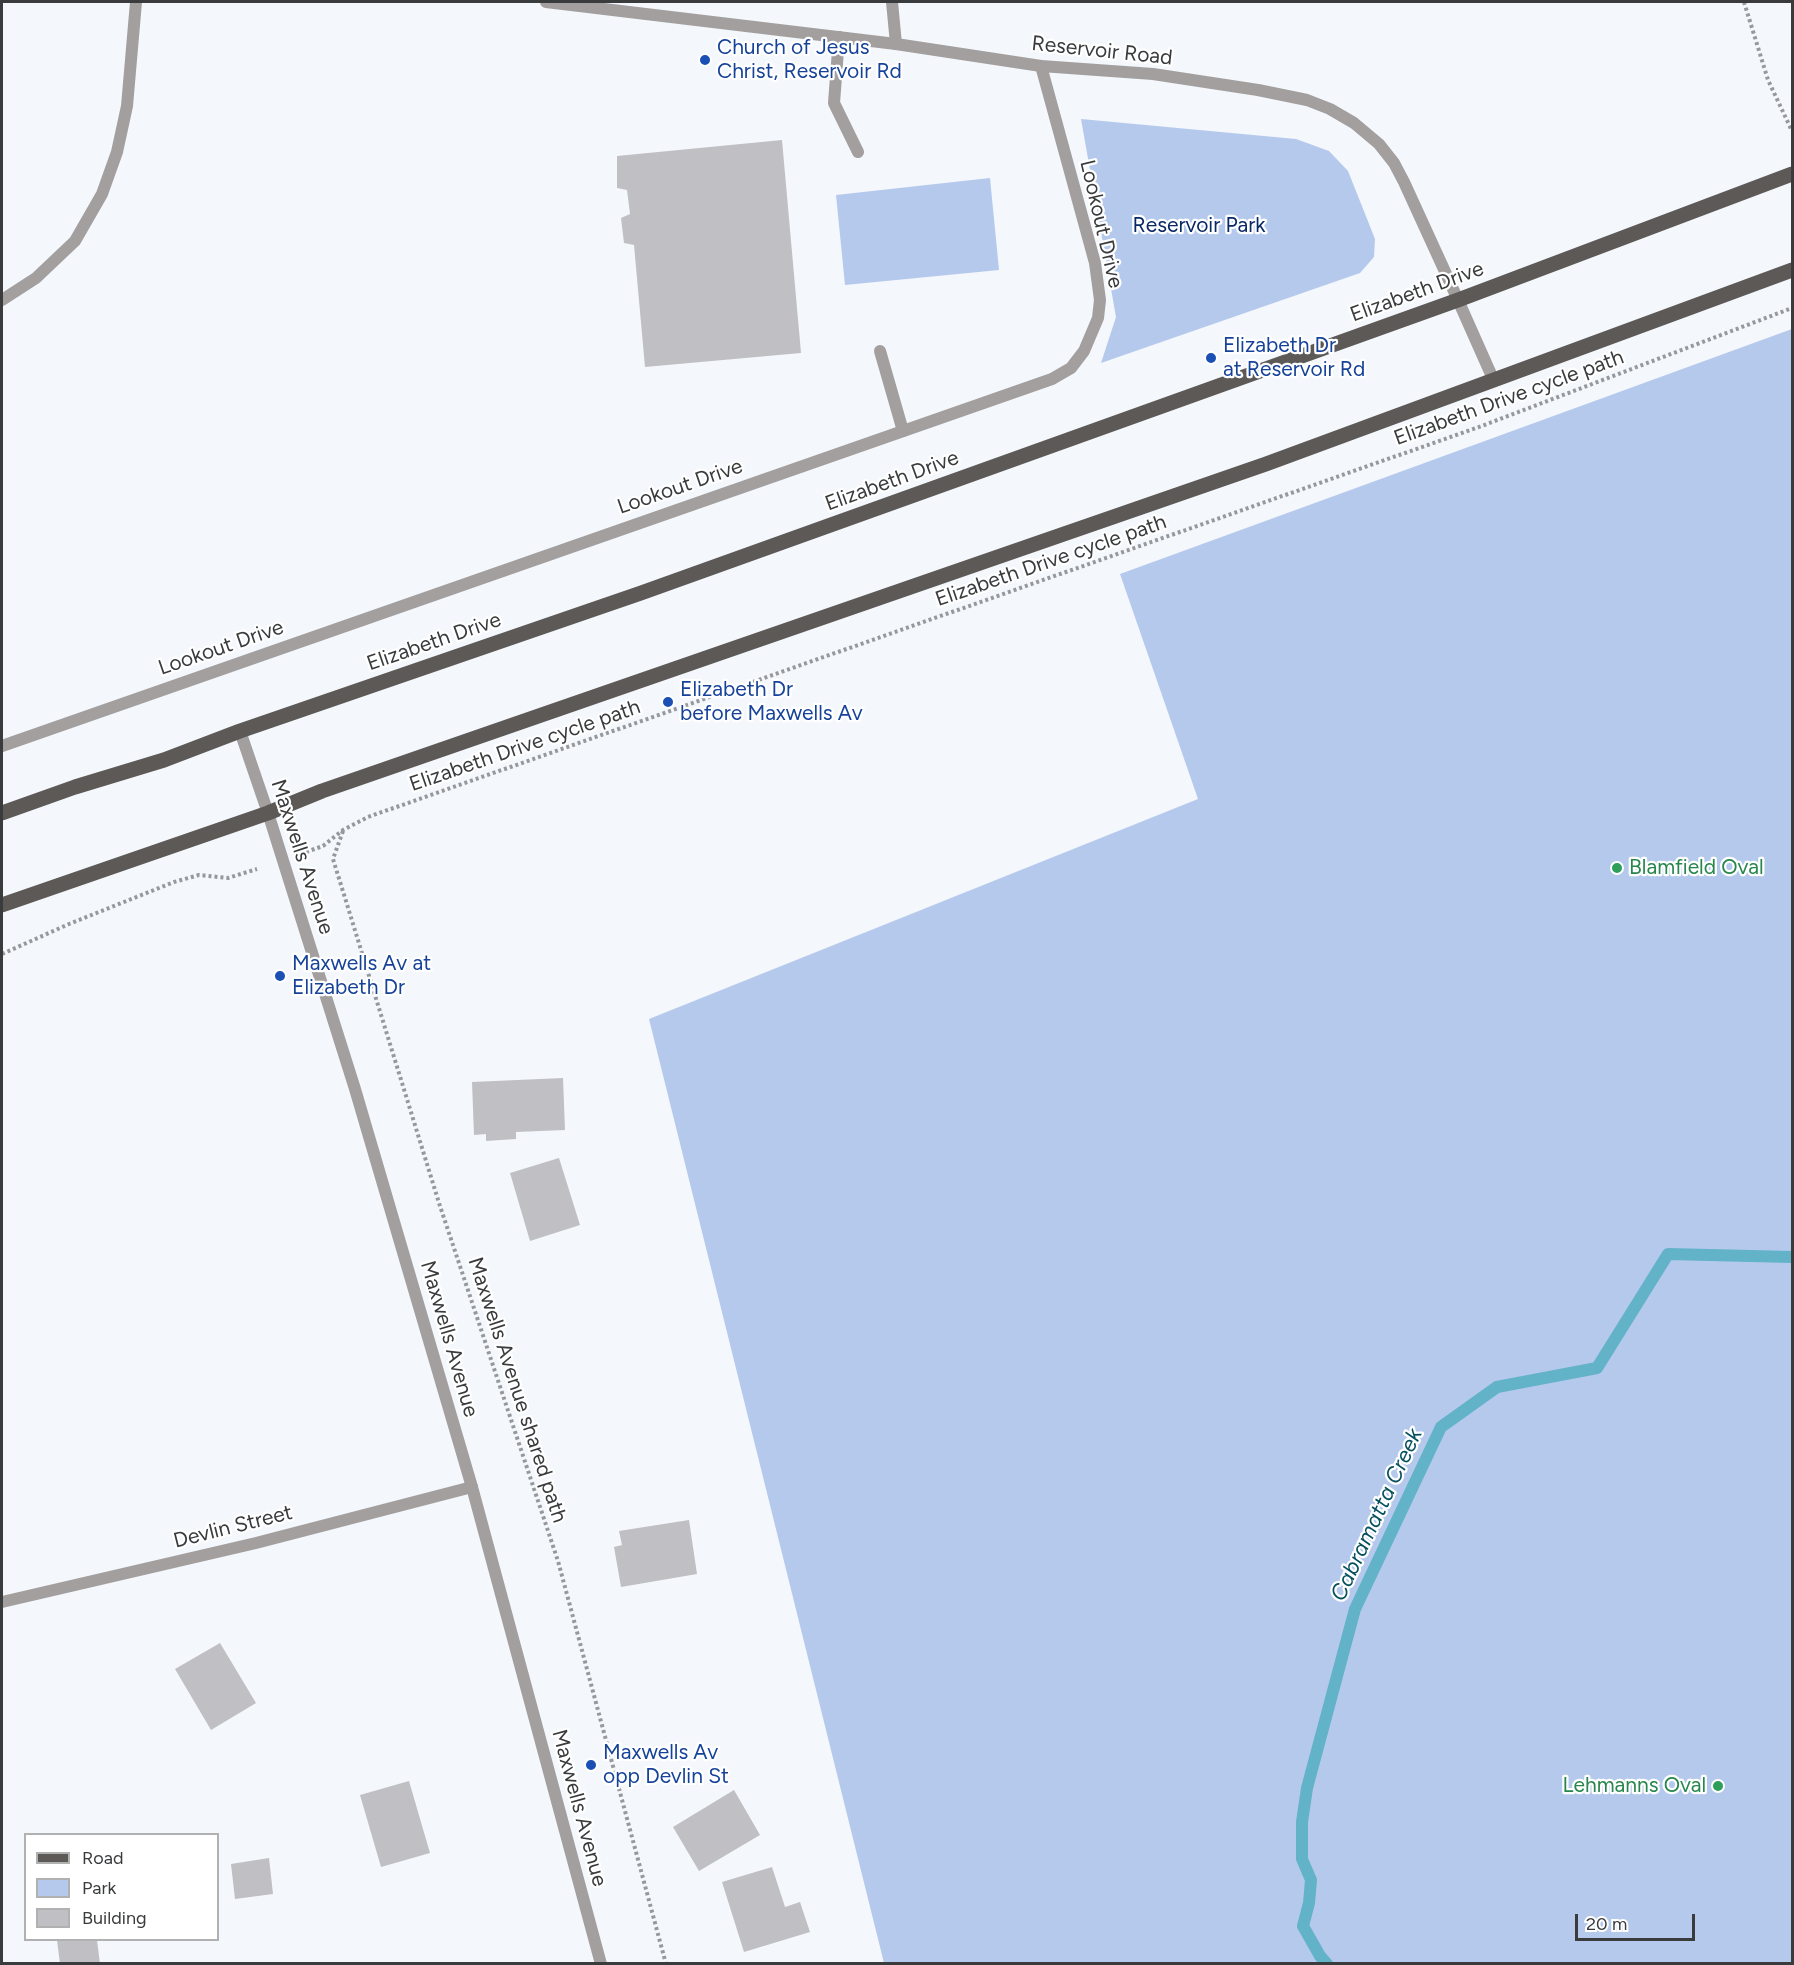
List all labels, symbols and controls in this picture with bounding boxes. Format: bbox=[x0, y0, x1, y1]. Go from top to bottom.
street label: Reservoir Road bbox=[1030, 31, 1174, 71]
place label: Church of Jesus Christ, Reservoir Rd bbox=[717, 35, 902, 85]
marker: Church of Jesus Christ, Reservoir Rd bbox=[698, 53, 712, 67]
street label: Lookout Drive bbox=[1074, 157, 1128, 291]
park label: Reservoir Park bbox=[1133, 213, 1265, 239]
street label: Elizabeth Drive bbox=[1347, 256, 1487, 328]
place label: Elizabeth Dr at Reservoir Rd bbox=[1223, 333, 1365, 383]
street label: Elizabeth Drive cycle path bbox=[1391, 345, 1627, 451]
marker: Elizabeth Dr at Reservoir Rd bbox=[1204, 351, 1218, 365]
street label: Elizabeth Drive bbox=[822, 445, 962, 517]
street label: Lookout Drive bbox=[614, 454, 746, 520]
street label: Elizabeth Drive cycle path bbox=[932, 510, 1170, 612]
street label: Elizabeth Drive bbox=[364, 607, 504, 677]
street label: Lookout Drive bbox=[155, 615, 287, 681]
place label: Elizabeth Dr before Maxwells Av bbox=[680, 677, 863, 727]
street label: Elizabeth Drive cycle path bbox=[406, 695, 644, 797]
marker: Elizabeth Dr before Maxwells Av bbox=[661, 695, 675, 709]
street label: Maxwells Avenue bbox=[265, 776, 339, 938]
place label: Blamfield Oval bbox=[1629, 855, 1764, 881]
marker: Blamfield Oval bbox=[1610, 861, 1624, 875]
place label: Maxwells Av at Elizabeth Dr bbox=[292, 951, 431, 1001]
marker: Maxwells Av at Elizabeth Dr bbox=[273, 969, 287, 983]
street label: Maxwells Avenue shared path bbox=[462, 1254, 572, 1526]
street label: Maxwells Avenue bbox=[415, 1258, 483, 1420]
water label: Cabramatta Creek bbox=[1325, 1425, 1429, 1605]
street label: Devlin Street bbox=[171, 1500, 295, 1554]
street label: Maxwells Avenue bbox=[546, 1727, 612, 1889]
place label: Maxwells Av opp Devlin St bbox=[603, 1740, 729, 1790]
marker: Maxwells Av opp Devlin St bbox=[584, 1758, 598, 1772]
place label: Lehmanns Oval bbox=[1563, 1773, 1706, 1799]
marker: Lehmanns Oval bbox=[1711, 1779, 1725, 1793]
legend bbox=[24, 1833, 219, 1941]
text: Road bbox=[82, 1847, 123, 1869]
text: Park bbox=[82, 1877, 116, 1899]
scale bar bbox=[1578, 1902, 1698, 1940]
text: Building bbox=[82, 1907, 147, 1929]
text: 20 m bbox=[1586, 1913, 1627, 1935]

